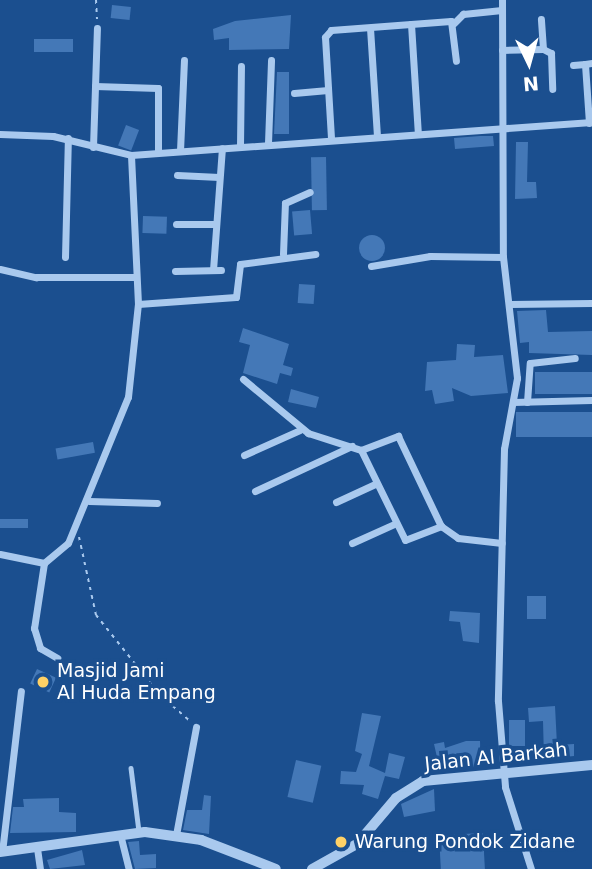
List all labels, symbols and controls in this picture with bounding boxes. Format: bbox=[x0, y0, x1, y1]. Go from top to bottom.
north arrow bbox=[494, 28, 564, 98]
text: N bbox=[522, 72, 540, 96]
place label: Masjid Jami Al Huda Empang bbox=[57, 660, 216, 704]
marker: Masjid Jami Al Huda Empang bbox=[35, 674, 51, 690]
street label: Jalan Al Barkah bbox=[423, 738, 569, 776]
place label: Warung Pondok Zidane bbox=[355, 831, 575, 853]
marker: Warung Pondok Zidane bbox=[333, 834, 349, 850]

